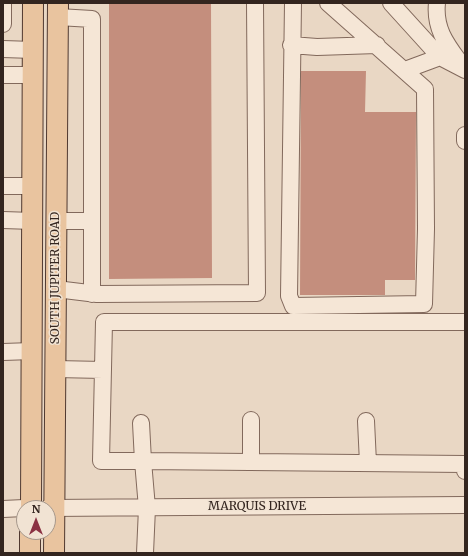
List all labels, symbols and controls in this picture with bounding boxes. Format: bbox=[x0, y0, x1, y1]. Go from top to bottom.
street label: SOUTH JUPITER ROAD bbox=[49, 212, 63, 344]
north arrow bbox=[16, 500, 56, 540]
street label: MARQUIS DRIVE bbox=[208, 500, 306, 514]
text: N bbox=[32, 502, 40, 516]

